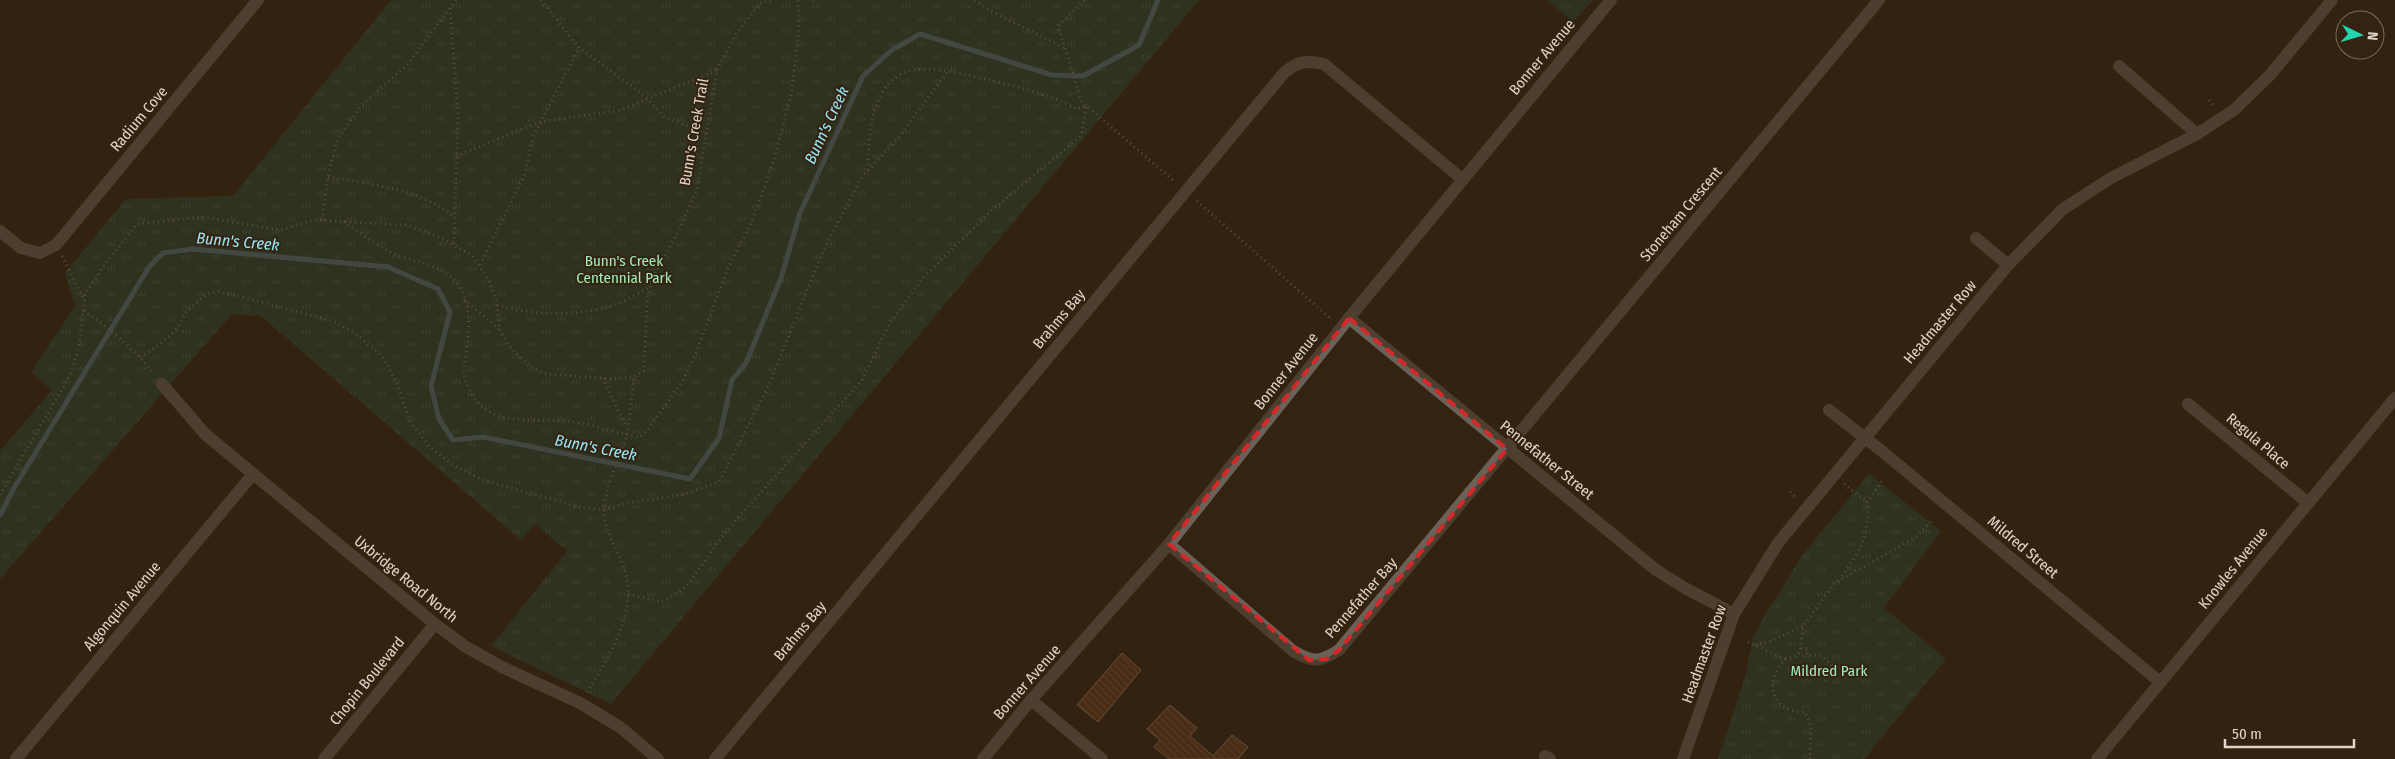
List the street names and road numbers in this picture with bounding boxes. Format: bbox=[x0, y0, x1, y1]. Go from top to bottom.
street label: Bonner Avenue bbox=[1505, 16, 1579, 98]
street label: Bunn's Creek Trail bbox=[676, 77, 712, 187]
street label: Radium Cove bbox=[107, 83, 171, 155]
street label: Stoneham Crescent bbox=[1636, 163, 1726, 265]
street label: Headmaster Row bbox=[1900, 276, 1980, 367]
street label: Brahms Bay bbox=[1029, 286, 1089, 352]
street label: Bonner Avenue bbox=[1250, 329, 1322, 413]
street label: Regula Place bbox=[2223, 409, 2293, 473]
street label: Pennefather Street bbox=[1496, 417, 1598, 503]
street label: Mildred Street bbox=[1984, 512, 2062, 582]
street label: Knowles Avenue bbox=[2195, 524, 2271, 612]
street label: Uxbridge Road North bbox=[351, 532, 461, 626]
street label: Pennefather Bay bbox=[1321, 554, 1401, 642]
street label: Algonquin Avenue bbox=[80, 558, 164, 654]
street label: Brahms Bay bbox=[770, 598, 830, 664]
street label: Headmaster Row bbox=[1678, 602, 1730, 706]
street label: Chopin Boulevard bbox=[326, 633, 408, 729]
street label: Bonner Avenue bbox=[990, 641, 1064, 723]

